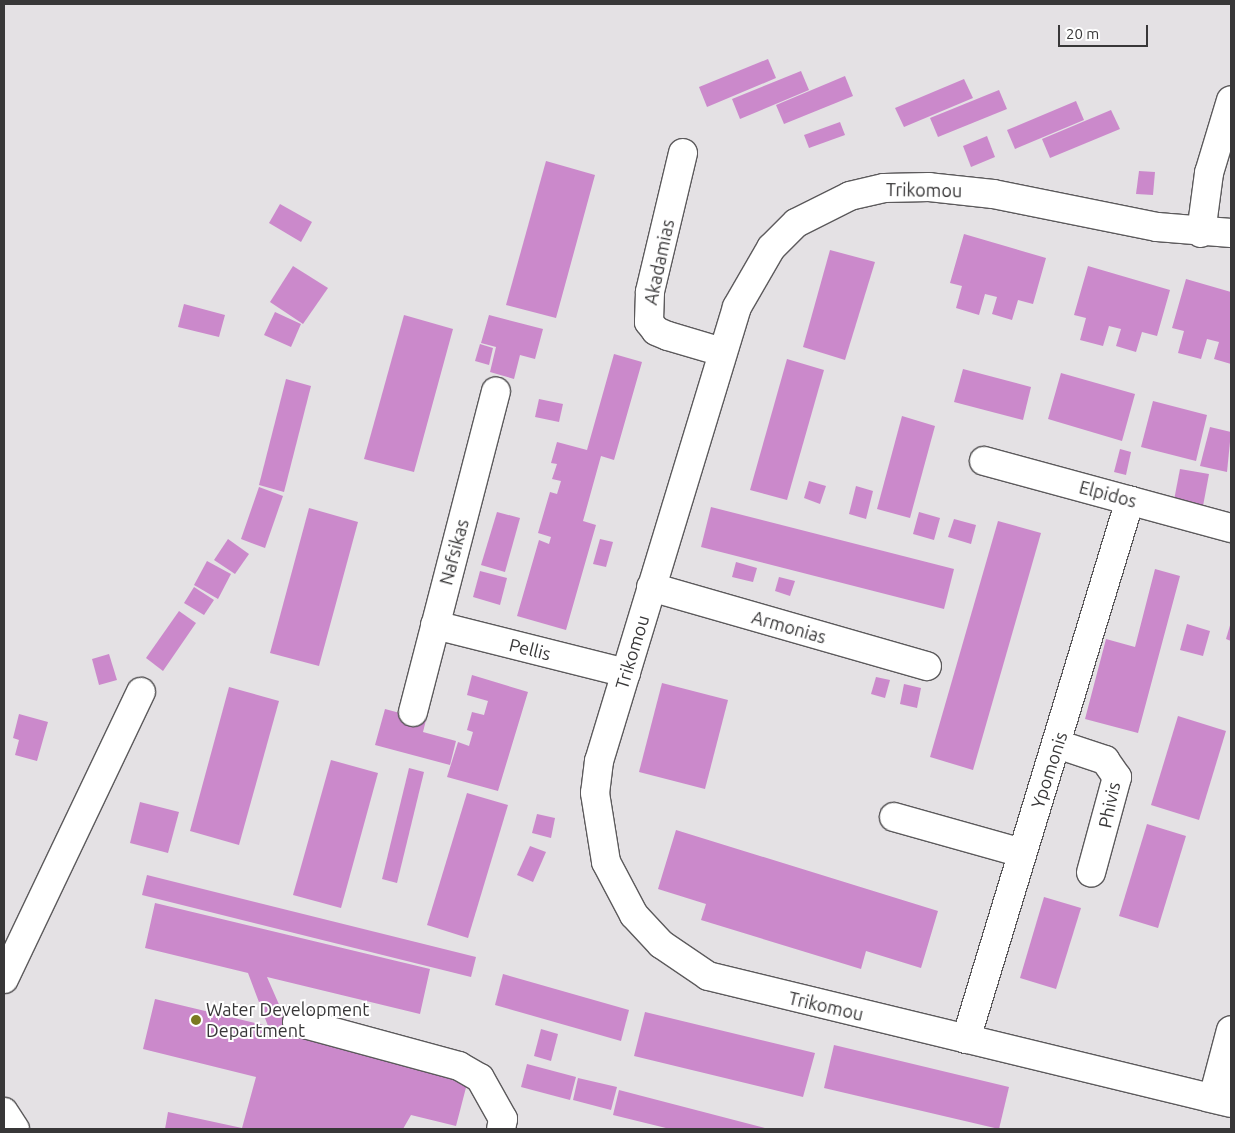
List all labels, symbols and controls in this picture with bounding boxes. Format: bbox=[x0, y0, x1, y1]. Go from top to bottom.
scale bar bbox=[1060, 15, 1150, 47]
text: 20 m bbox=[1066, 25, 1099, 42]
street label: Trikomou bbox=[886, 179, 962, 201]
street label: Akadamias bbox=[639, 217, 679, 307]
street label: Elpidos bbox=[1077, 476, 1139, 512]
street label: Nafsikas bbox=[435, 517, 473, 587]
street label: Armonias bbox=[749, 606, 829, 648]
street label: Trikomou bbox=[611, 612, 653, 692]
street label: Pellis bbox=[507, 633, 553, 665]
street label: Ypomonis bbox=[1026, 729, 1072, 811]
street label: Phivis bbox=[1094, 780, 1124, 830]
street label: Trikomou bbox=[786, 987, 866, 1025]
place label: Water Development Department bbox=[206, 999, 369, 1042]
marker: Water Development Department bbox=[190, 1014, 202, 1026]

